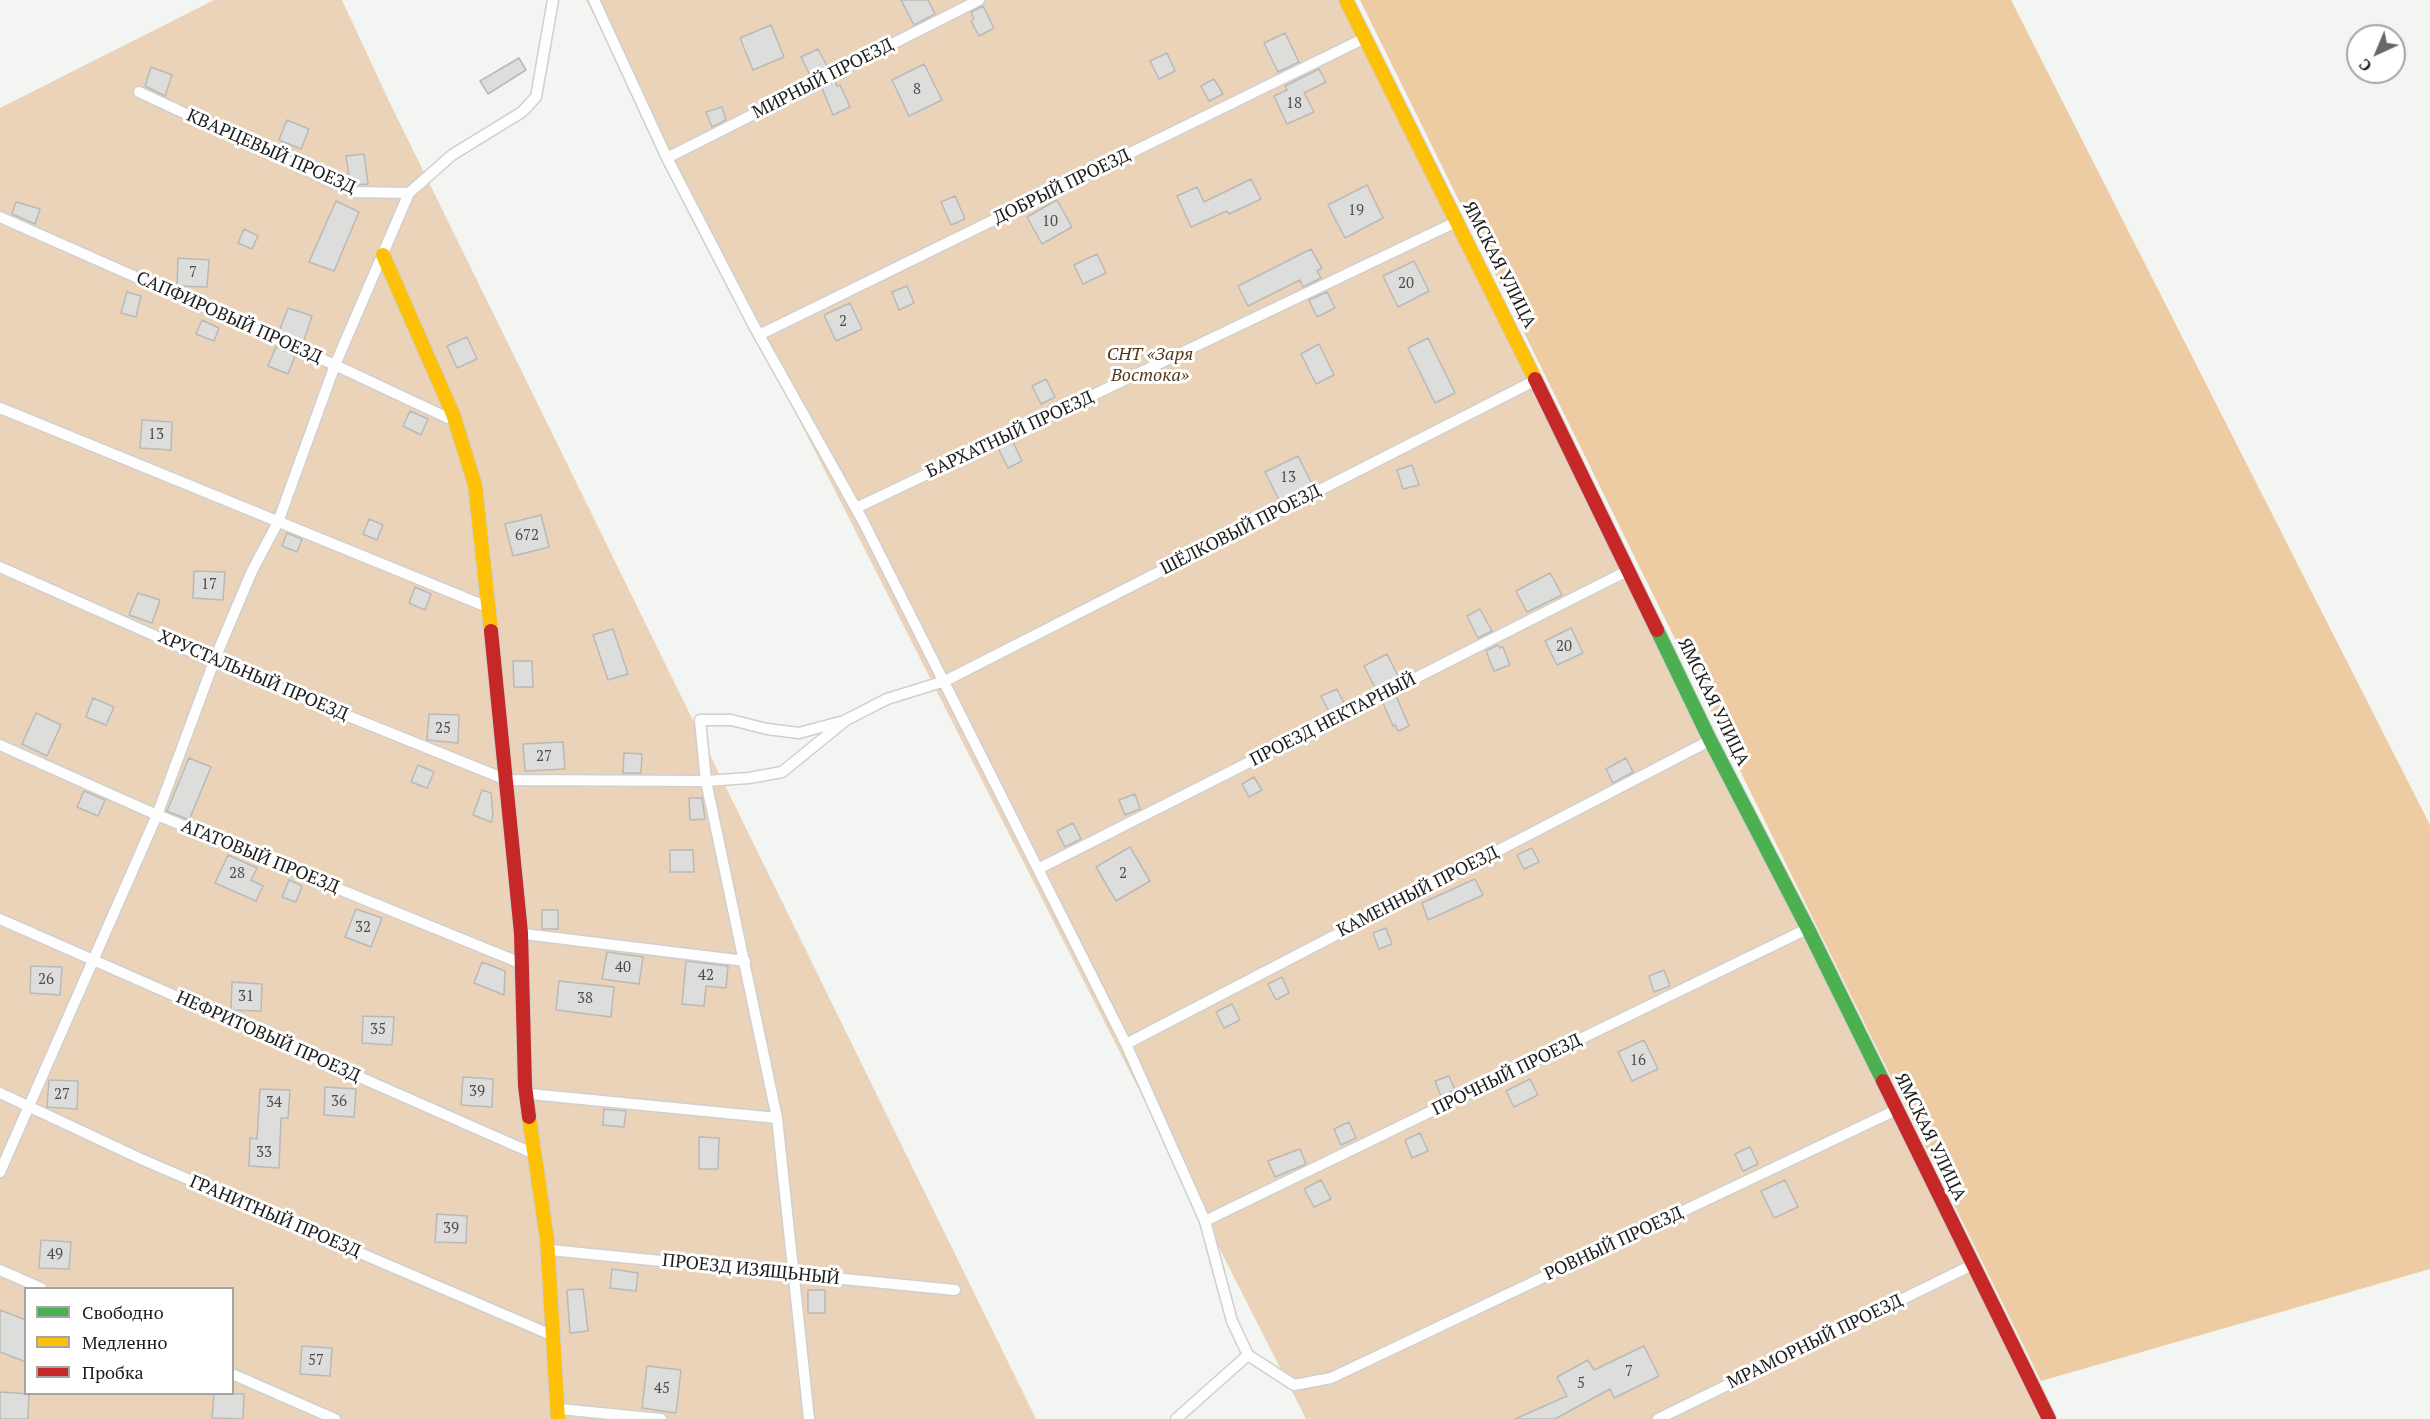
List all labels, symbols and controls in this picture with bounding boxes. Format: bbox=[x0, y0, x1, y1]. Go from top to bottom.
north arrow bbox=[2346, 24, 2406, 84]
street label: МИРНЫЙ ПРОЕЗД bbox=[749, 34, 897, 124]
text: С bbox=[2353, 54, 2376, 77]
house number: 8 bbox=[913, 81, 921, 99]
house number: 18 bbox=[1286, 95, 1302, 113]
street label: КВАРЦЕВЫЙ ПРОЕЗД bbox=[183, 105, 359, 199]
street label: ДОБРЫЙ ПРОЕЗД bbox=[990, 145, 1134, 229]
street label: ЯМСКАЯ УЛИЦА bbox=[1458, 198, 1540, 332]
house number: 19 bbox=[1348, 202, 1364, 220]
house number: 10 bbox=[1042, 213, 1058, 231]
house number: 7 bbox=[189, 264, 197, 282]
street label: САПФИРОВЫЙ ПРОЕЗД bbox=[133, 267, 325, 369]
house number: 20 bbox=[1398, 275, 1414, 293]
house number: 2 bbox=[839, 313, 847, 331]
park label: СНТ «Заря Востока» bbox=[1107, 344, 1193, 386]
street label: БАРХАТНЫЙ ПРОЕЗД bbox=[923, 387, 1097, 483]
house number: 13 bbox=[148, 426, 164, 444]
house number: 13 bbox=[1280, 469, 1296, 487]
street label: ШЁЛКОВЫЙ ПРОЕЗД bbox=[1157, 480, 1325, 580]
house number: 672 bbox=[515, 527, 539, 545]
house number: 17 bbox=[201, 576, 217, 594]
street label: ХРУСТАЛЬНЫЙ ПРОЕЗД bbox=[155, 626, 351, 726]
street label: ЯМСКАЯ УЛИЦА bbox=[1673, 634, 1753, 770]
house number: 20 bbox=[1556, 638, 1572, 656]
street label: ПРОЕЗД НЕКТАРНЫЙ bbox=[1246, 669, 1420, 771]
house number: 25 bbox=[435, 720, 451, 738]
house number: 27 bbox=[536, 748, 552, 766]
street label: АГАТОВЫЙ ПРОЕЗД bbox=[178, 815, 342, 899]
street label: КАМЕННЫЙ ПРОЕЗД bbox=[1334, 842, 1502, 942]
house number: 28 bbox=[229, 865, 245, 883]
house number: 2 bbox=[1119, 865, 1127, 883]
house number: 32 bbox=[355, 919, 371, 937]
house number: 40 bbox=[615, 959, 631, 977]
house number: 42 bbox=[698, 967, 714, 985]
house number: 26 bbox=[38, 971, 54, 989]
street label: НЕФРИТОВЫЙ ПРОЕЗД bbox=[173, 987, 363, 1087]
house number: 31 bbox=[238, 988, 254, 1006]
house number: 38 bbox=[577, 990, 593, 1008]
house number: 35 bbox=[370, 1021, 386, 1039]
street label: ПРОЧНЫЙ ПРОЕЗД bbox=[1429, 1029, 1585, 1121]
house number: 16 bbox=[1630, 1052, 1646, 1070]
street label: ЯМСКАЯ УЛИЦА bbox=[1890, 1069, 1970, 1205]
house number: 39 bbox=[469, 1083, 485, 1101]
house number: 27 bbox=[54, 1086, 70, 1104]
house number: 36 bbox=[331, 1093, 347, 1111]
house number: 34 bbox=[266, 1094, 282, 1112]
house number: 33 bbox=[256, 1144, 272, 1162]
street label: ГРАНИТНЫЙ ПРОЕЗД bbox=[186, 1171, 364, 1263]
street label: РОВНЫЙ ПРОЕЗД bbox=[1541, 1202, 1687, 1286]
house number: 39 bbox=[443, 1220, 459, 1238]
house number: 49 bbox=[47, 1246, 63, 1264]
street label: ПРОЕЗД ИЗЯЩЬНЫЙ bbox=[661, 1250, 841, 1290]
legend bbox=[24, 1287, 234, 1395]
street label: МРАМОРНЫЙ ПРОЕЗД bbox=[1724, 1290, 1906, 1394]
text: Свободно bbox=[82, 1300, 164, 1324]
text: Медленно bbox=[82, 1330, 168, 1354]
house number: 57 bbox=[308, 1352, 324, 1370]
text: Пробка bbox=[82, 1360, 144, 1384]
house number: 7 bbox=[1625, 1363, 1633, 1381]
house number: 5 bbox=[1577, 1375, 1585, 1393]
house number: 45 bbox=[654, 1380, 670, 1398]

